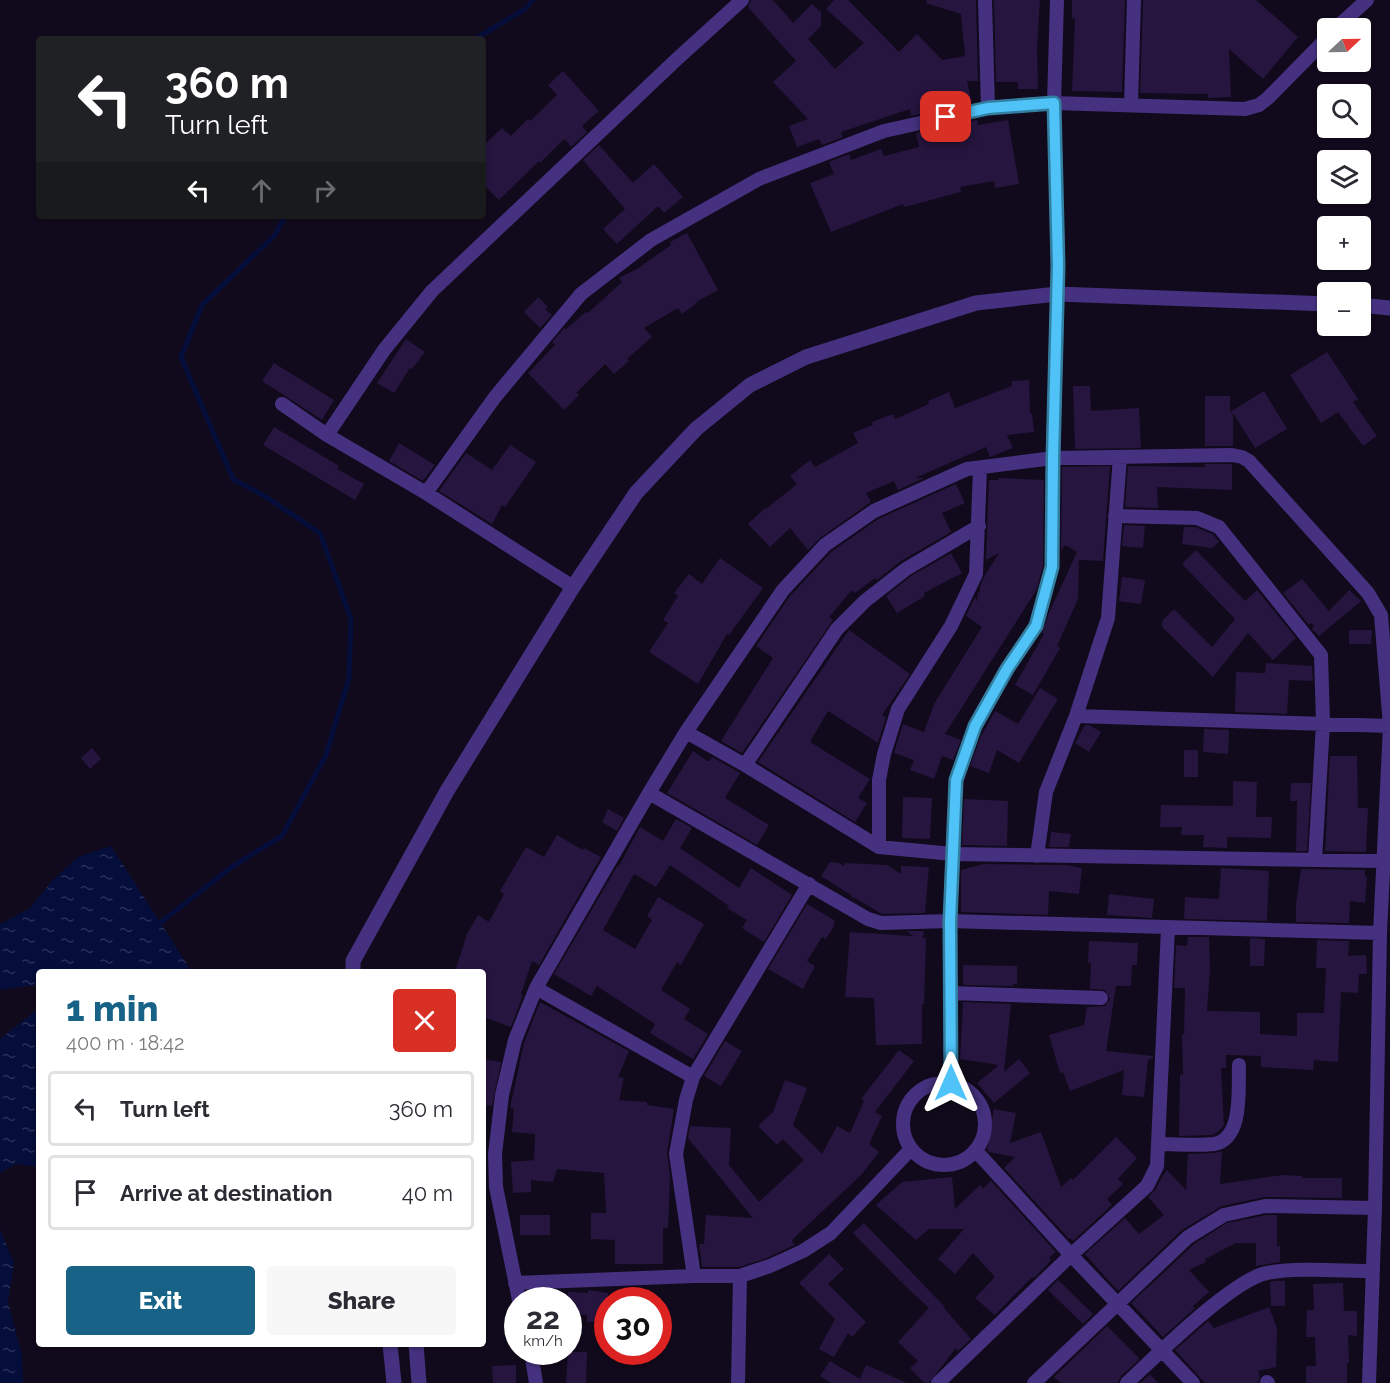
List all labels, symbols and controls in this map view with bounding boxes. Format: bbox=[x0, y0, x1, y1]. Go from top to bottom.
north arrow bbox=[1317, 18, 1371, 72]
map controls bbox=[1317, 18, 1371, 336]
text: 360 m bbox=[165, 59, 289, 108]
icon: left bbox=[66, 60, 144, 138]
button: search bbox=[1317, 84, 1371, 138]
pin bbox=[920, 91, 971, 142]
icon: arrive bbox=[929, 100, 962, 133]
text: Turn left bbox=[165, 109, 268, 140]
button: layers bbox=[1317, 150, 1371, 204]
icon: left bbox=[182, 174, 215, 207]
icon: ahead bbox=[245, 174, 278, 207]
icon: right bbox=[308, 174, 341, 207]
button: + bbox=[1317, 216, 1371, 270]
button: − bbox=[1317, 282, 1371, 336]
text: 1 min bbox=[66, 987, 158, 1029]
button: close bbox=[393, 989, 456, 1052]
text: 400 m · 18:42 bbox=[66, 1031, 184, 1055]
position arrow bbox=[919, 1051, 983, 1115]
icon: left bbox=[69, 1092, 102, 1125]
text: Turn left bbox=[120, 1096, 210, 1122]
text: 360 m bbox=[389, 1096, 453, 1122]
icon: arrive bbox=[69, 1176, 102, 1209]
text: Arrive at destination bbox=[120, 1180, 333, 1206]
text: 40 m bbox=[402, 1180, 453, 1206]
button: Exit bbox=[66, 1266, 255, 1335]
button: Share bbox=[267, 1266, 456, 1335]
speed limit sign: 30 bbox=[594, 1287, 672, 1365]
text: 22 bbox=[526, 1301, 560, 1336]
text: km/h bbox=[523, 1332, 563, 1350]

